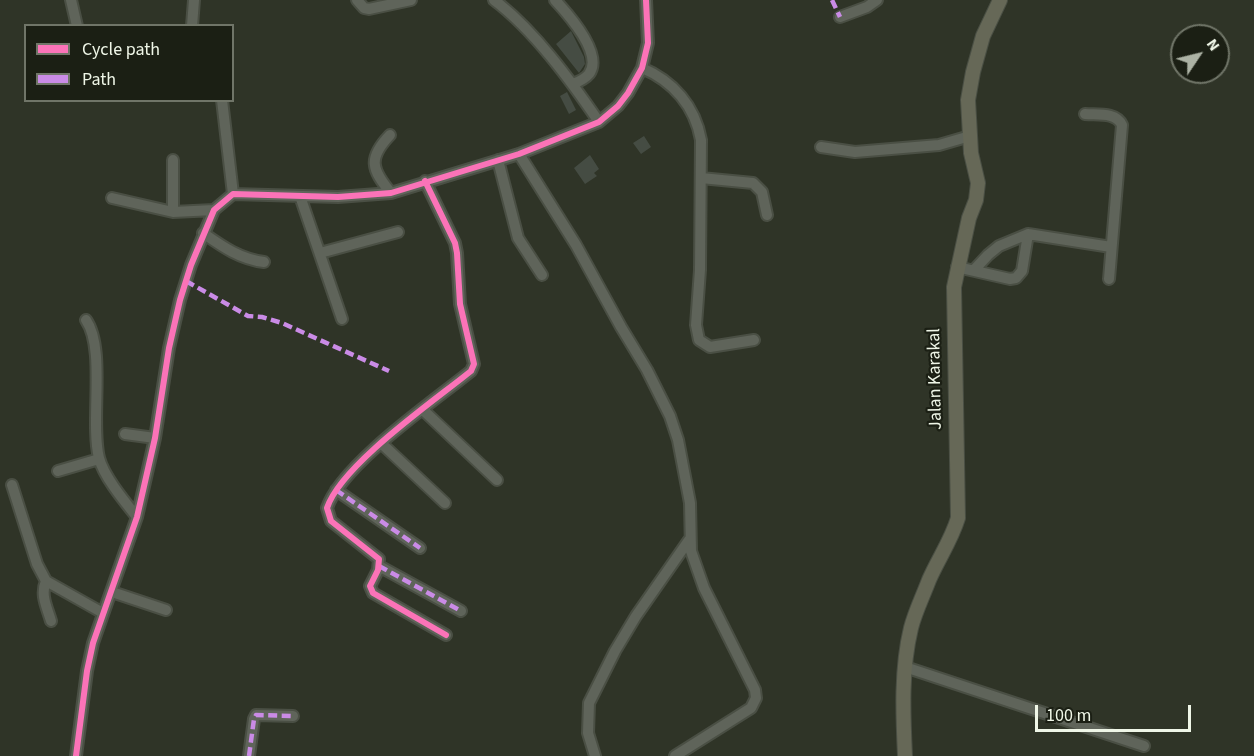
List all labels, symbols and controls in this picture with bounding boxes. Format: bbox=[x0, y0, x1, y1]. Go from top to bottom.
legend bbox=[24, 24, 234, 102]
north arrow bbox=[1170, 24, 1230, 84]
text: N bbox=[1201, 34, 1225, 55]
text: Cycle path bbox=[82, 37, 160, 62]
text: Path bbox=[82, 67, 116, 92]
street label: Jalan Karakal bbox=[924, 328, 948, 430]
scale bar bbox=[1038, 693, 1194, 731]
text: 100 m bbox=[1046, 703, 1091, 728]

